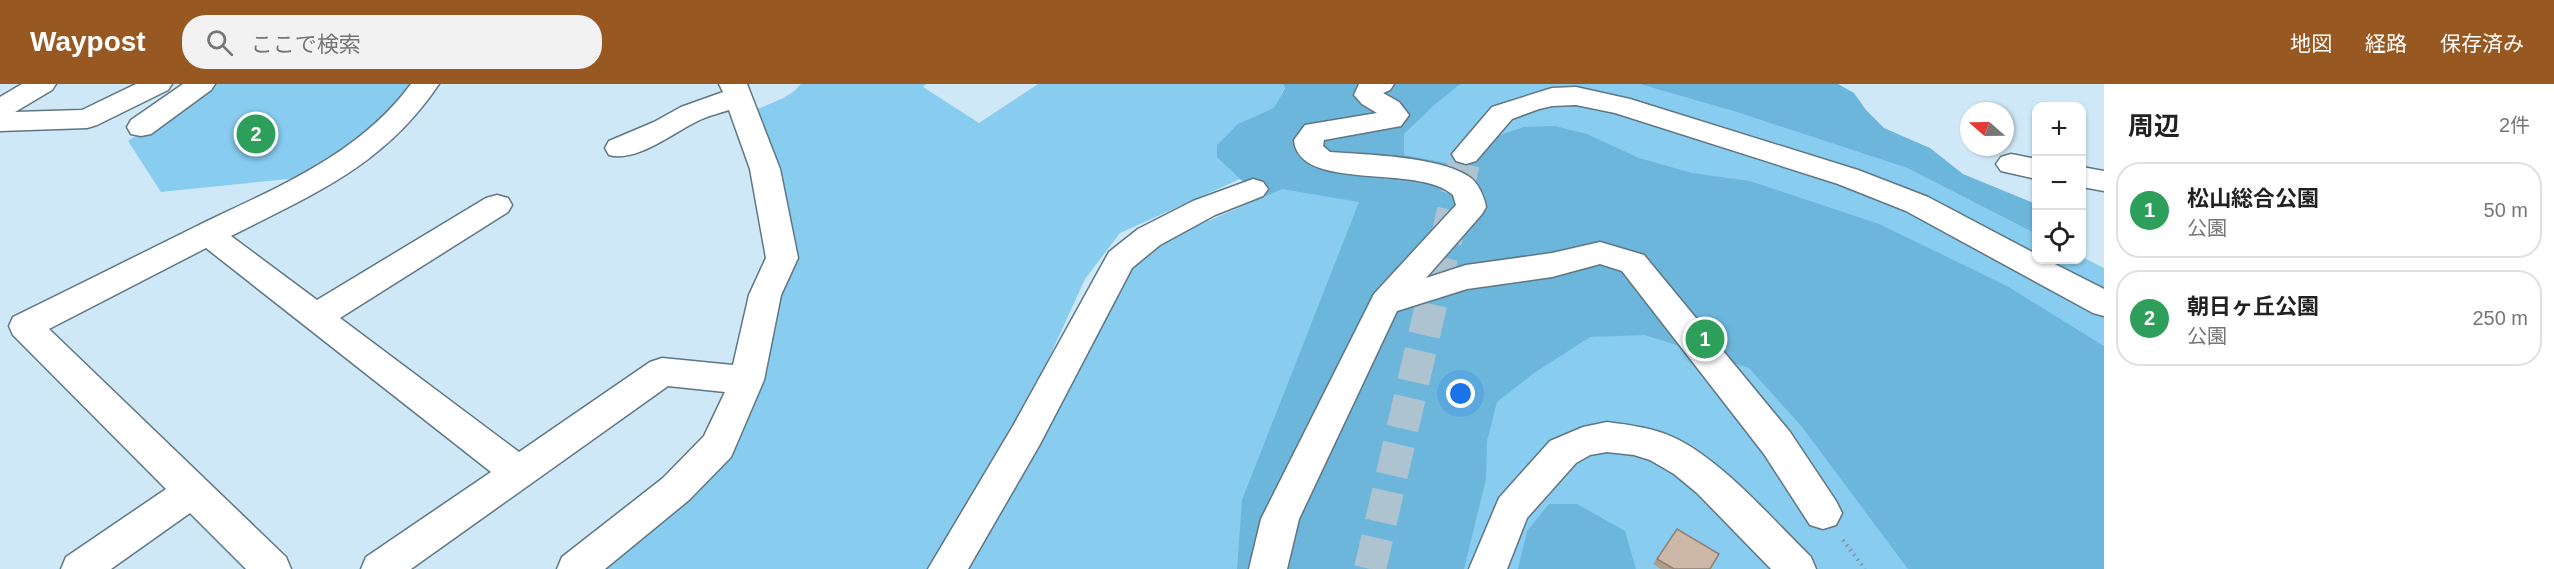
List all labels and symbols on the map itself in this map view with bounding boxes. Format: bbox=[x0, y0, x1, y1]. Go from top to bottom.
north arrow bbox=[1960, 102, 2014, 156]
pin: 2 bbox=[236, 112, 276, 156]
pin: 1 bbox=[1686, 316, 1724, 362]
your location bbox=[1446, 379, 1475, 408]

